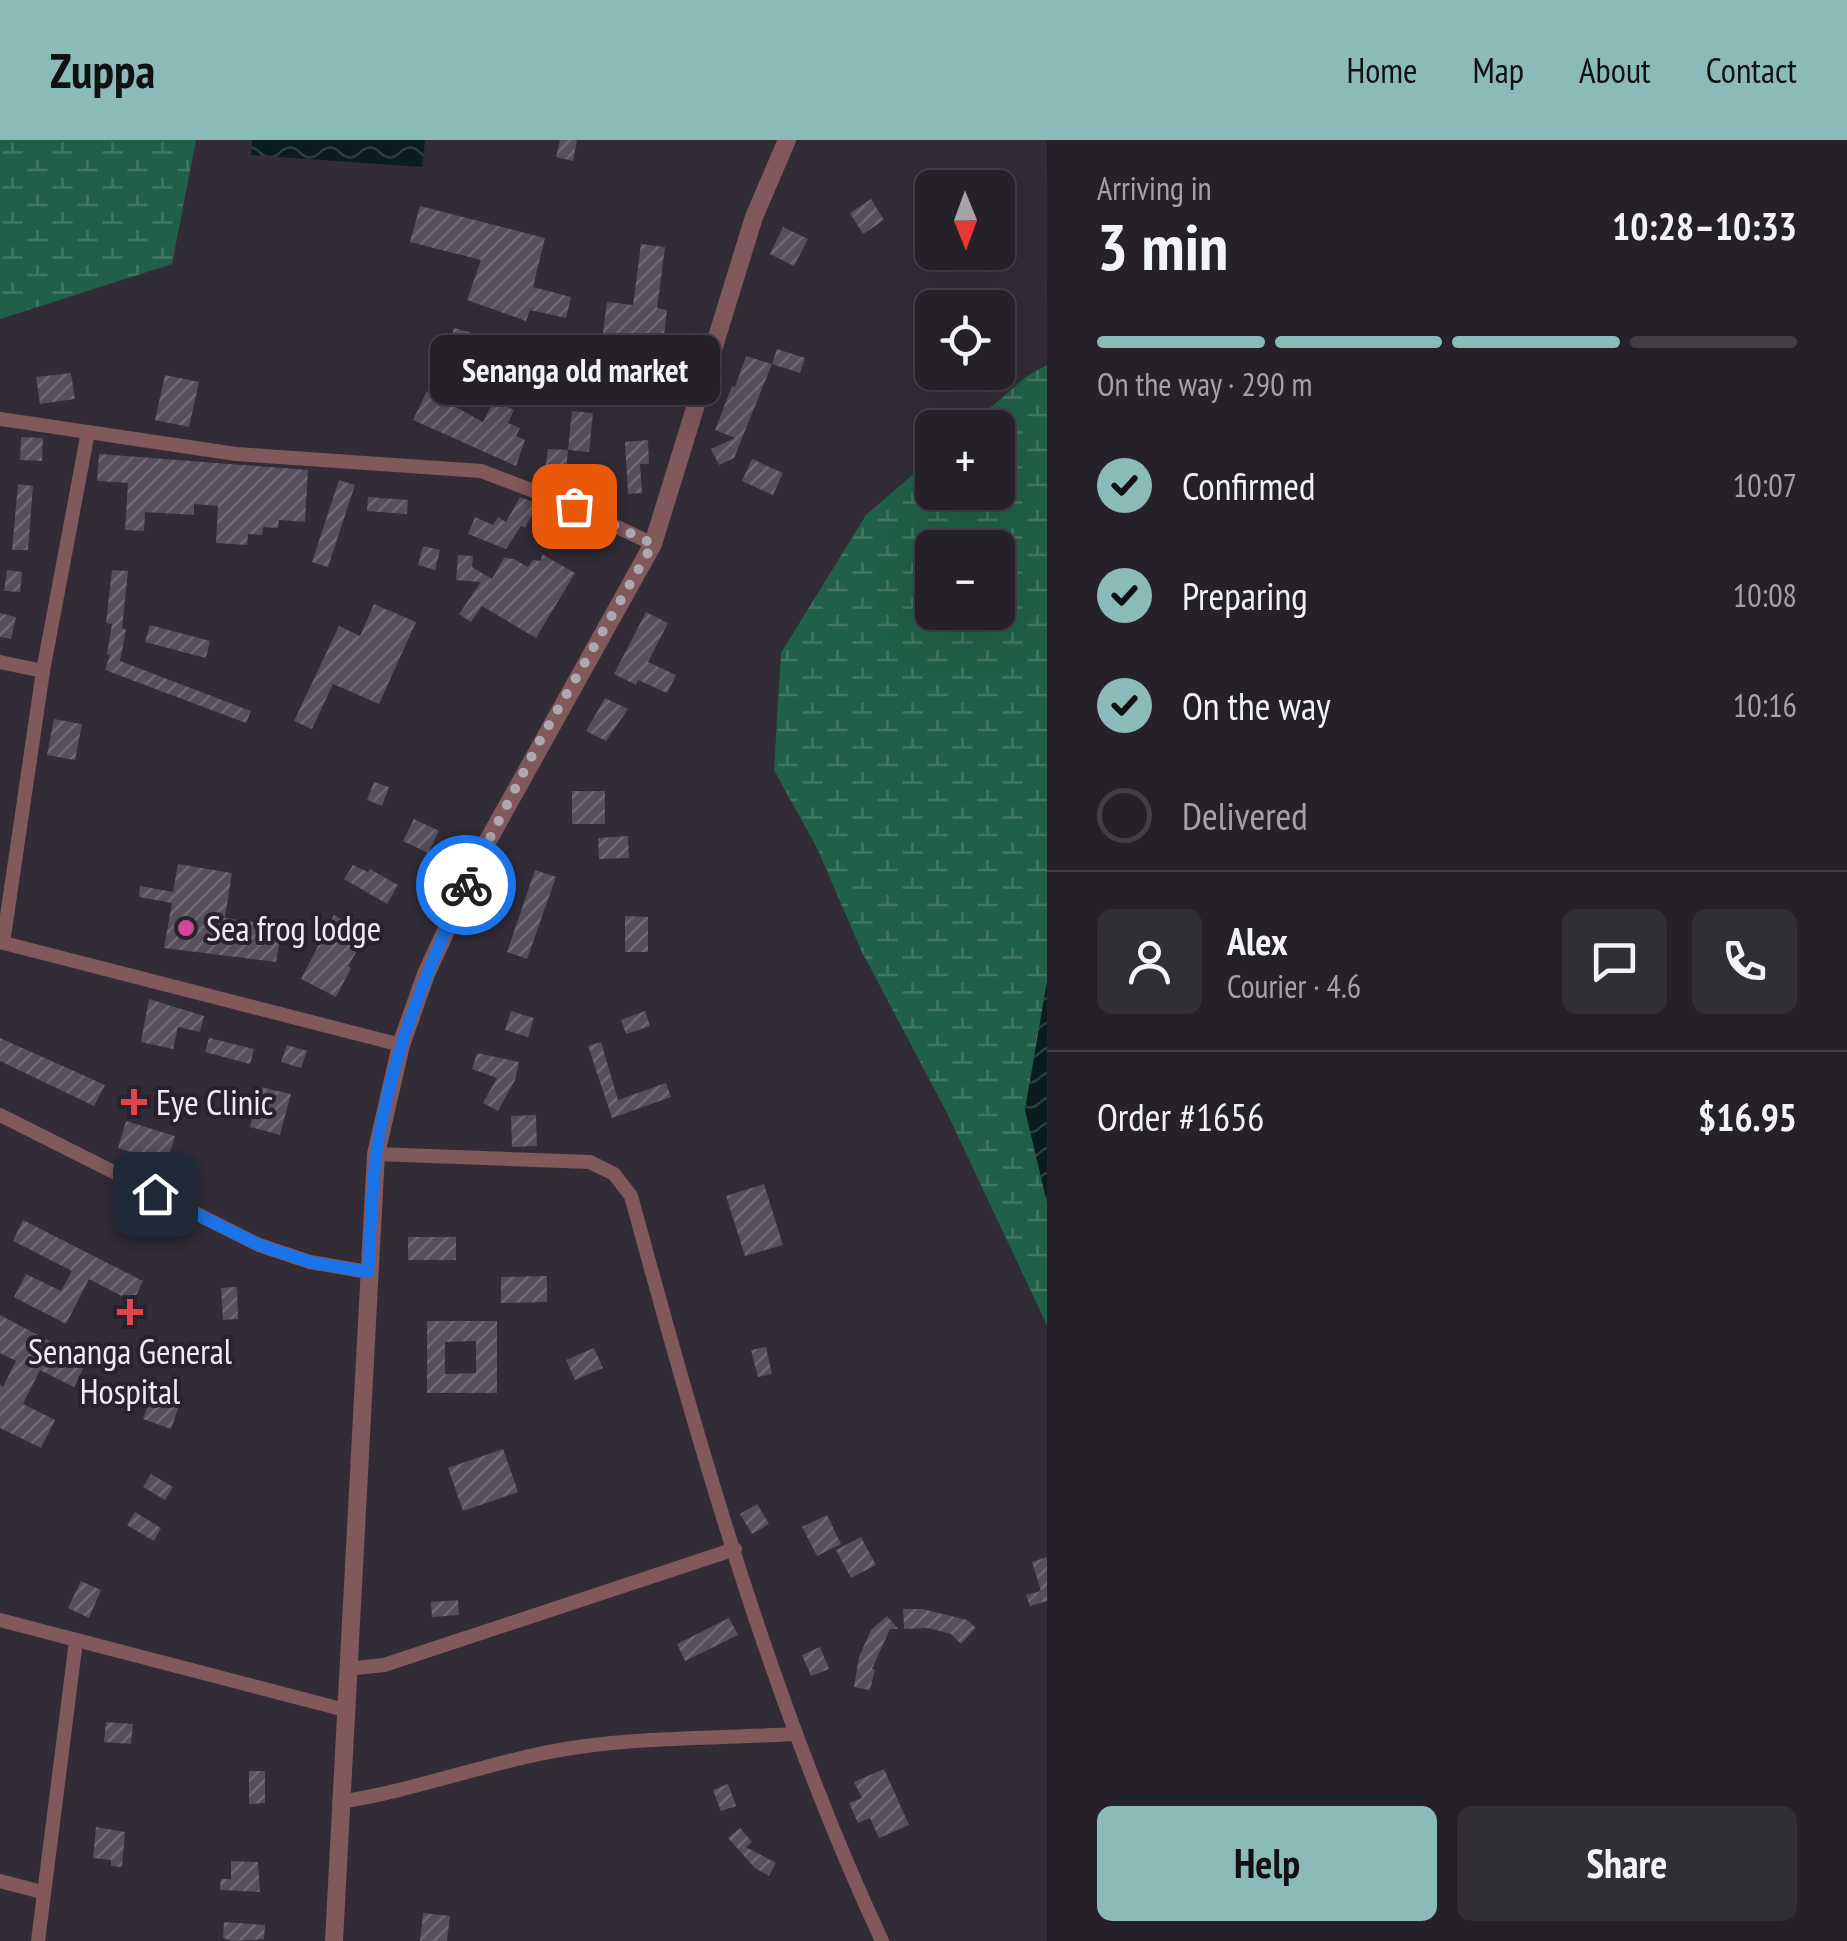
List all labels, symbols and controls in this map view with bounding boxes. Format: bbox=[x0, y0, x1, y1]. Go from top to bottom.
text: Zuppa bbox=[50, 39, 155, 101]
text: Home bbox=[1346, 47, 1418, 93]
text: Map bbox=[1473, 47, 1524, 93]
text: About bbox=[1579, 47, 1651, 93]
text: Contact bbox=[1706, 47, 1797, 93]
text: Arriving in bbox=[1097, 167, 1212, 209]
north arrow bbox=[915, 170, 1015, 270]
map controls bbox=[915, 170, 1015, 630]
text: 10:28–10:33 bbox=[1612, 201, 1797, 250]
text: 3 min bbox=[1097, 204, 1228, 288]
button: locate bbox=[915, 290, 1015, 390]
callout: Senanga old market bbox=[429, 336, 719, 406]
text: Senanga old market bbox=[462, 349, 688, 391]
text: On the way · 290 m bbox=[1097, 363, 1312, 405]
button: + bbox=[915, 410, 1015, 510]
icon: check bbox=[1097, 458, 1152, 513]
text: Confirmed bbox=[1182, 461, 1315, 510]
pin bbox=[532, 464, 617, 549]
text: 10:07 bbox=[1733, 464, 1797, 506]
icon: bag bbox=[547, 479, 602, 534]
button: − bbox=[915, 530, 1015, 630]
icon: check bbox=[1097, 568, 1152, 623]
text: Preparing bbox=[1182, 571, 1308, 620]
text: 10:08 bbox=[1733, 574, 1797, 616]
icon: check bbox=[1097, 678, 1152, 733]
text: On the way bbox=[1182, 681, 1330, 730]
text: 10:16 bbox=[1733, 684, 1797, 726]
text: Delivered bbox=[1182, 791, 1308, 840]
courier bbox=[416, 835, 516, 935]
icon: bike bbox=[439, 858, 494, 913]
place label: Sea frog lodge bbox=[206, 905, 381, 951]
button: person bbox=[1097, 909, 1202, 1014]
button: chat bbox=[1562, 909, 1667, 1014]
button: phone bbox=[1692, 909, 1797, 1014]
text: Alex bbox=[1227, 916, 1288, 965]
marker: Sea frog lodge bbox=[175, 917, 197, 939]
text: Courier · 4.6 bbox=[1227, 965, 1361, 1007]
place label: Eye Clinic bbox=[156, 1079, 273, 1125]
marker: Eye Clinic bbox=[121, 1089, 147, 1115]
text: Order #1656 bbox=[1097, 1092, 1264, 1141]
text: $16.95 bbox=[1698, 1092, 1797, 1141]
pin bbox=[113, 1152, 198, 1237]
icon: home bbox=[128, 1167, 183, 1222]
marker: Senanga General Hospital bbox=[117, 1299, 143, 1325]
place label: Senanga General Hospital bbox=[28, 1328, 232, 1414]
button: Help bbox=[1097, 1806, 1437, 1921]
button: Share bbox=[1457, 1806, 1797, 1921]

